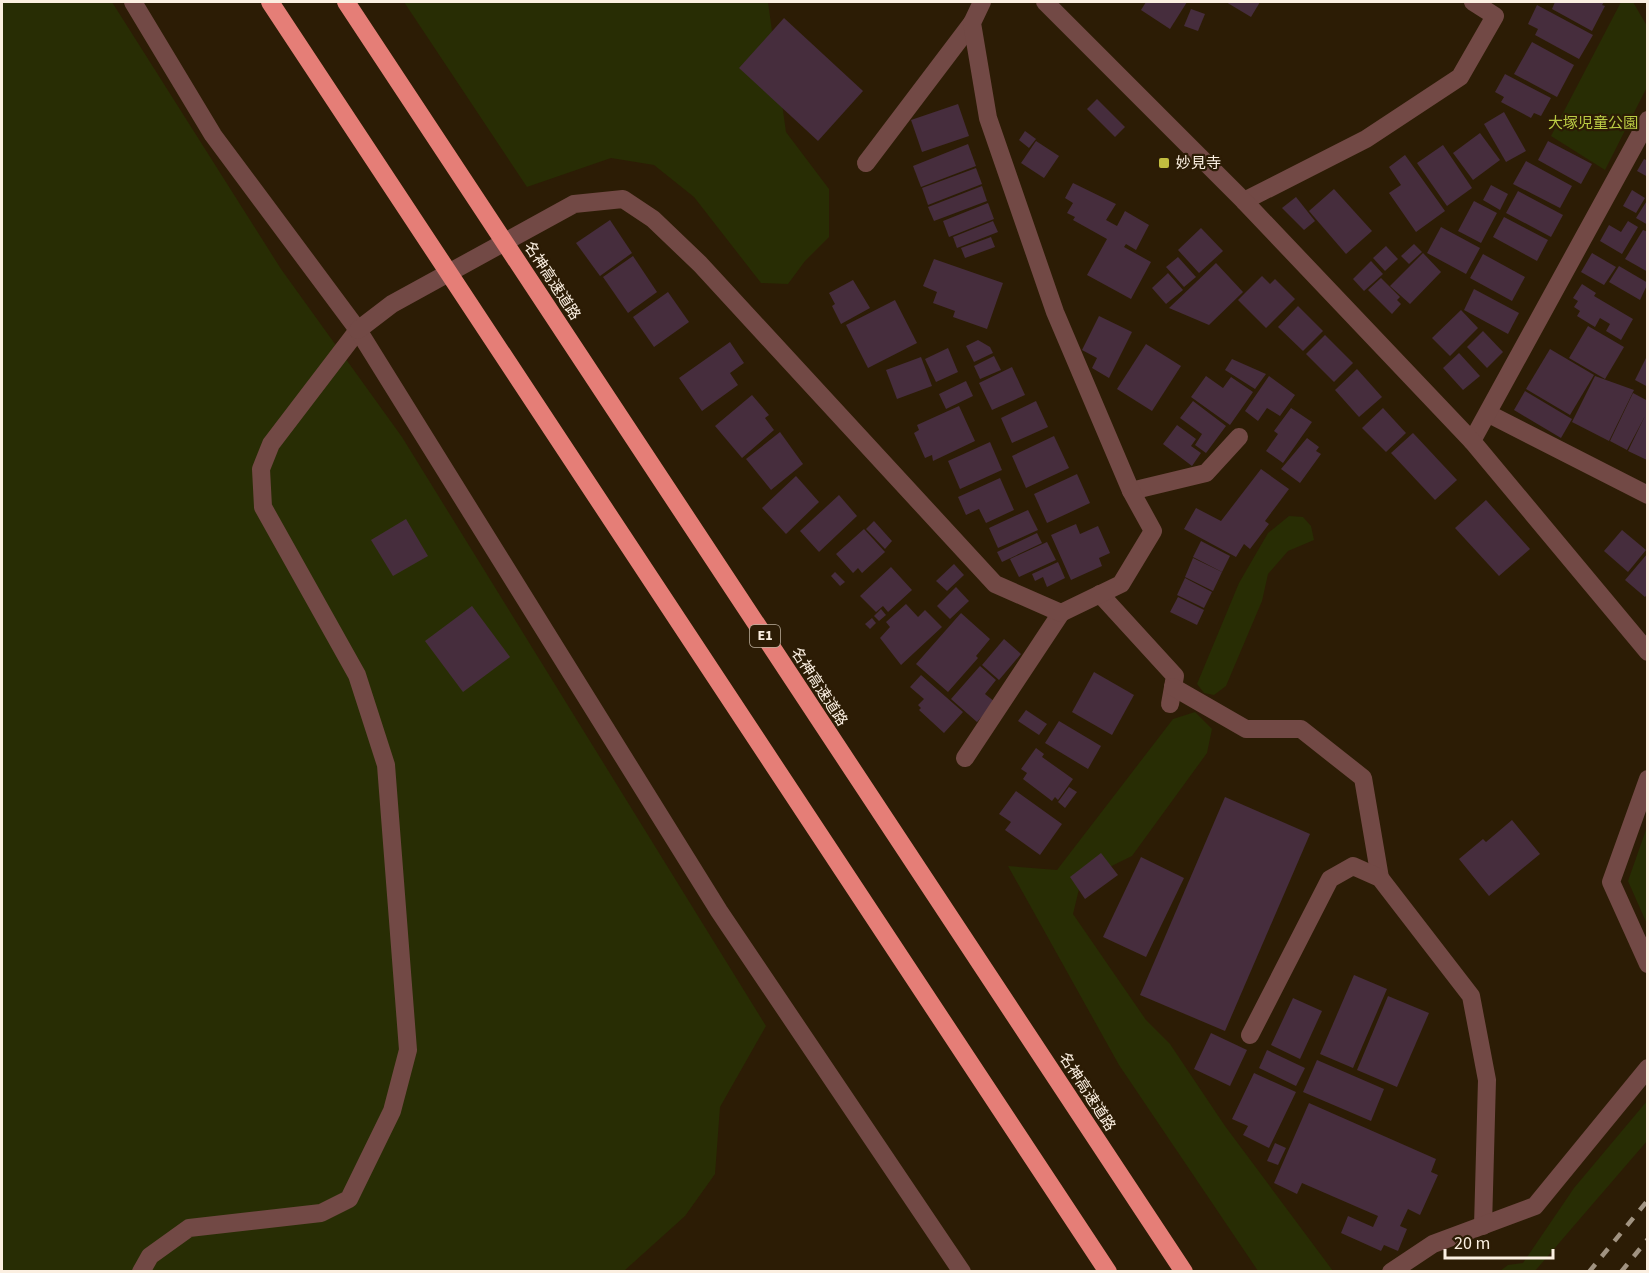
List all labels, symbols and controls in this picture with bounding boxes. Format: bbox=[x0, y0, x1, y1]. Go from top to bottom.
park label: 大塚児童公園 bbox=[1548, 113, 1638, 134]
place label: 妙見寺 bbox=[1176, 153, 1221, 174]
marker: 妙見寺 bbox=[1157, 156, 1171, 170]
street label: 名神高速道路 bbox=[519, 238, 585, 324]
road number: E1 bbox=[750, 625, 780, 647]
street label: 名神高速道路 bbox=[786, 644, 852, 730]
street label: 名神高速道路 bbox=[1054, 1049, 1120, 1135]
scale bar bbox=[1445, 1222, 1553, 1260]
text: 20 m bbox=[1454, 1231, 1490, 1256]

